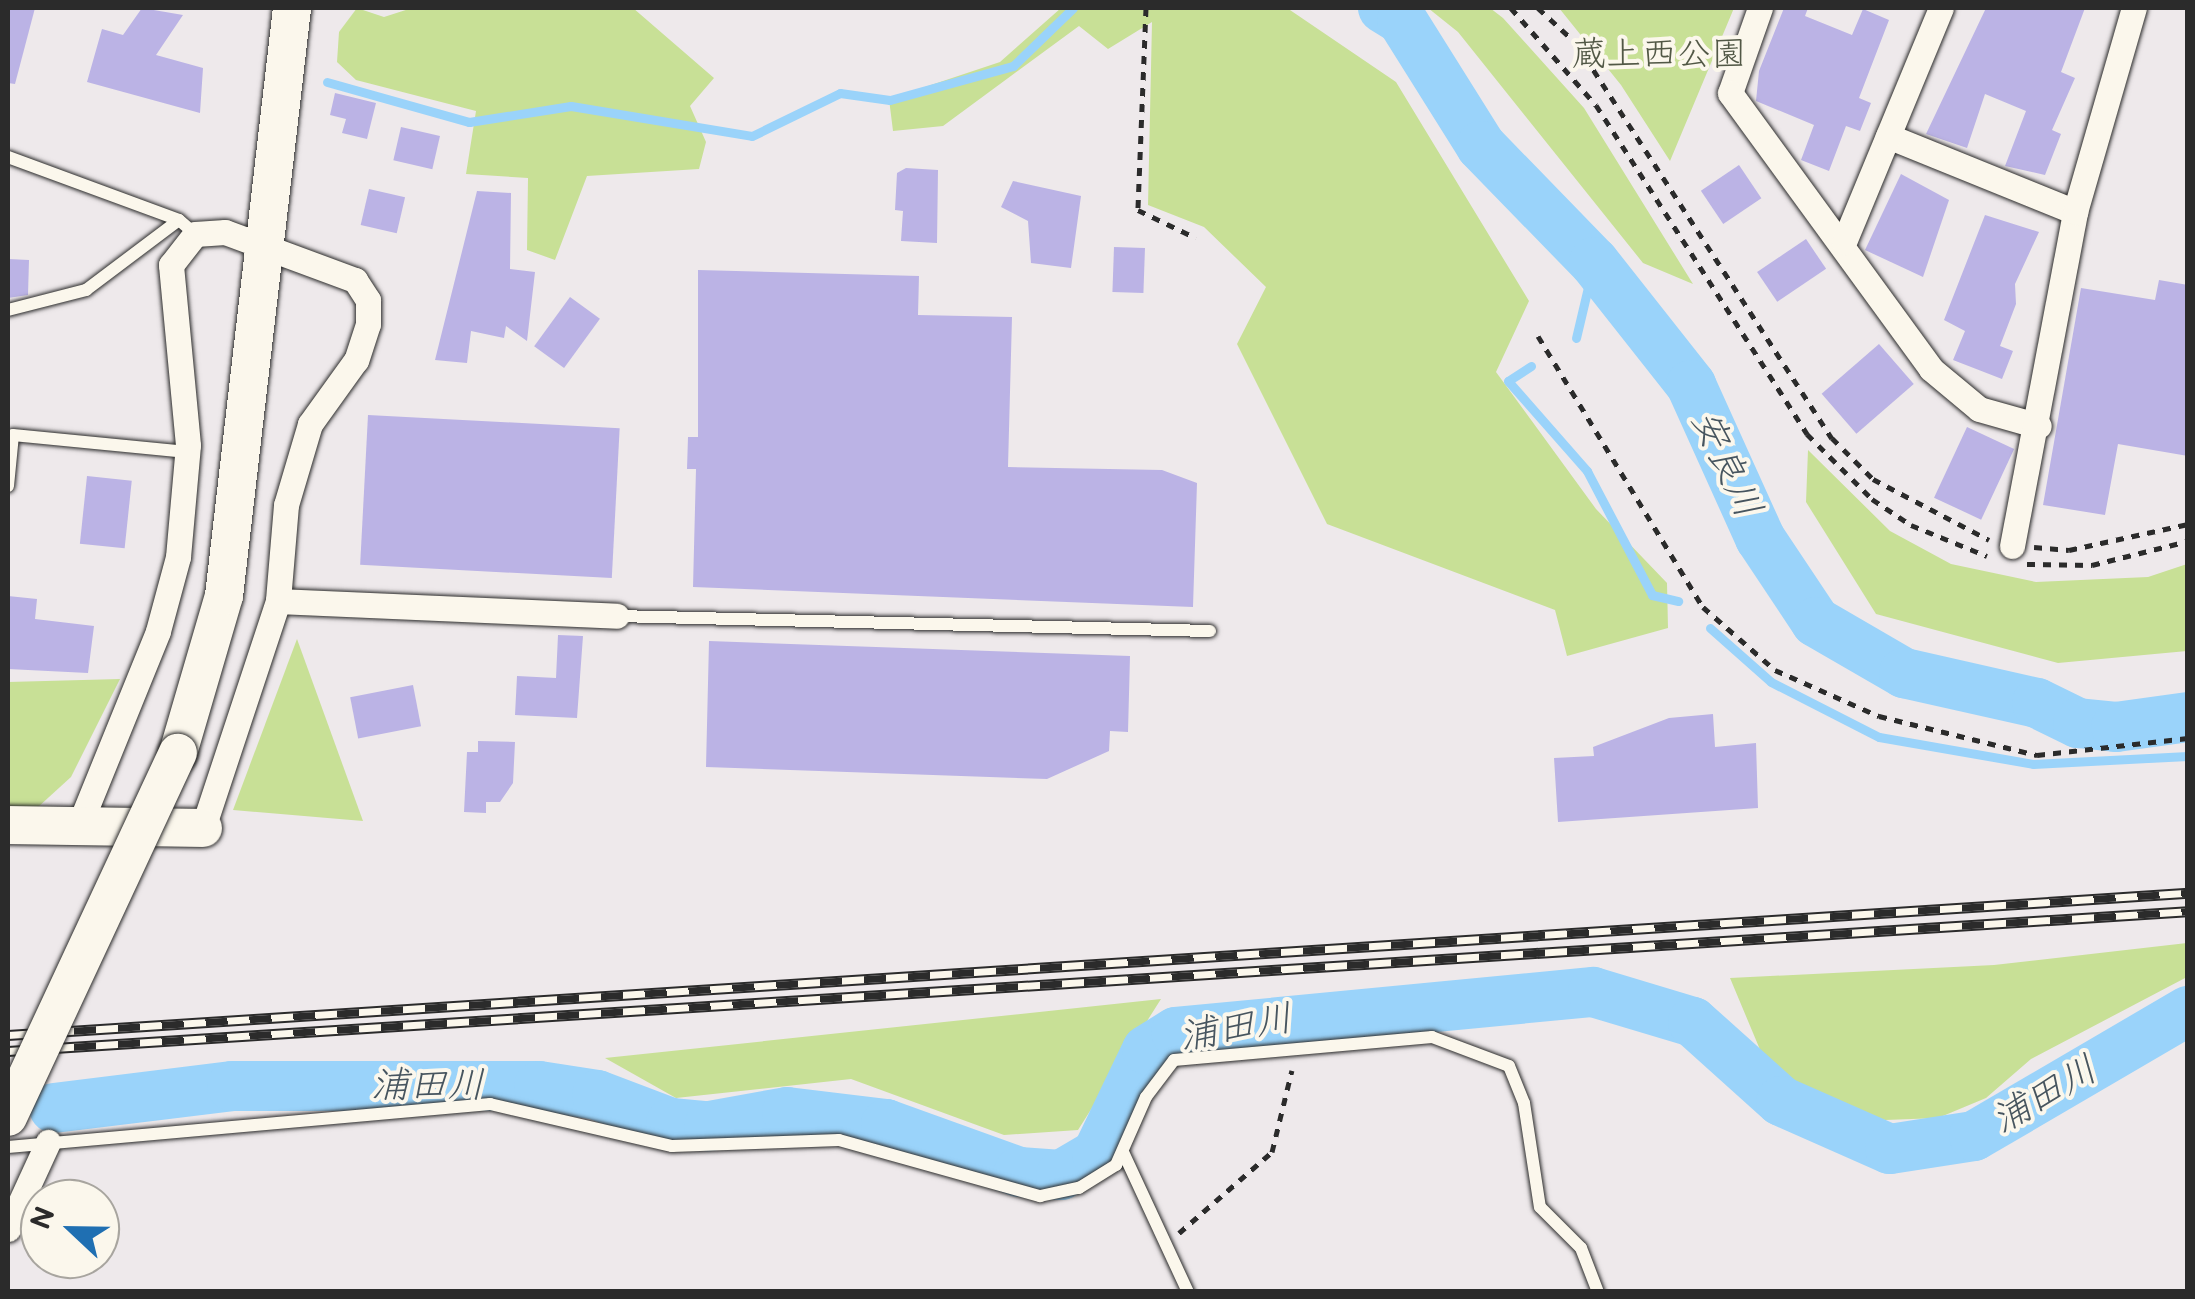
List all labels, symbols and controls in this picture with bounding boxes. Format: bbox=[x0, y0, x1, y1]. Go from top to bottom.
park label: 蔵上西公園 bbox=[1572, 34, 1746, 76]
water label: 安良川 bbox=[1681, 403, 1771, 525]
water label: 浦田川 bbox=[1176, 996, 1296, 1060]
water label: 浦田川 bbox=[1984, 1047, 2106, 1143]
water label: 浦田川 bbox=[371, 1063, 485, 1109]
north arrow bbox=[20, 1179, 120, 1279]
text: N bbox=[24, 1202, 63, 1234]

